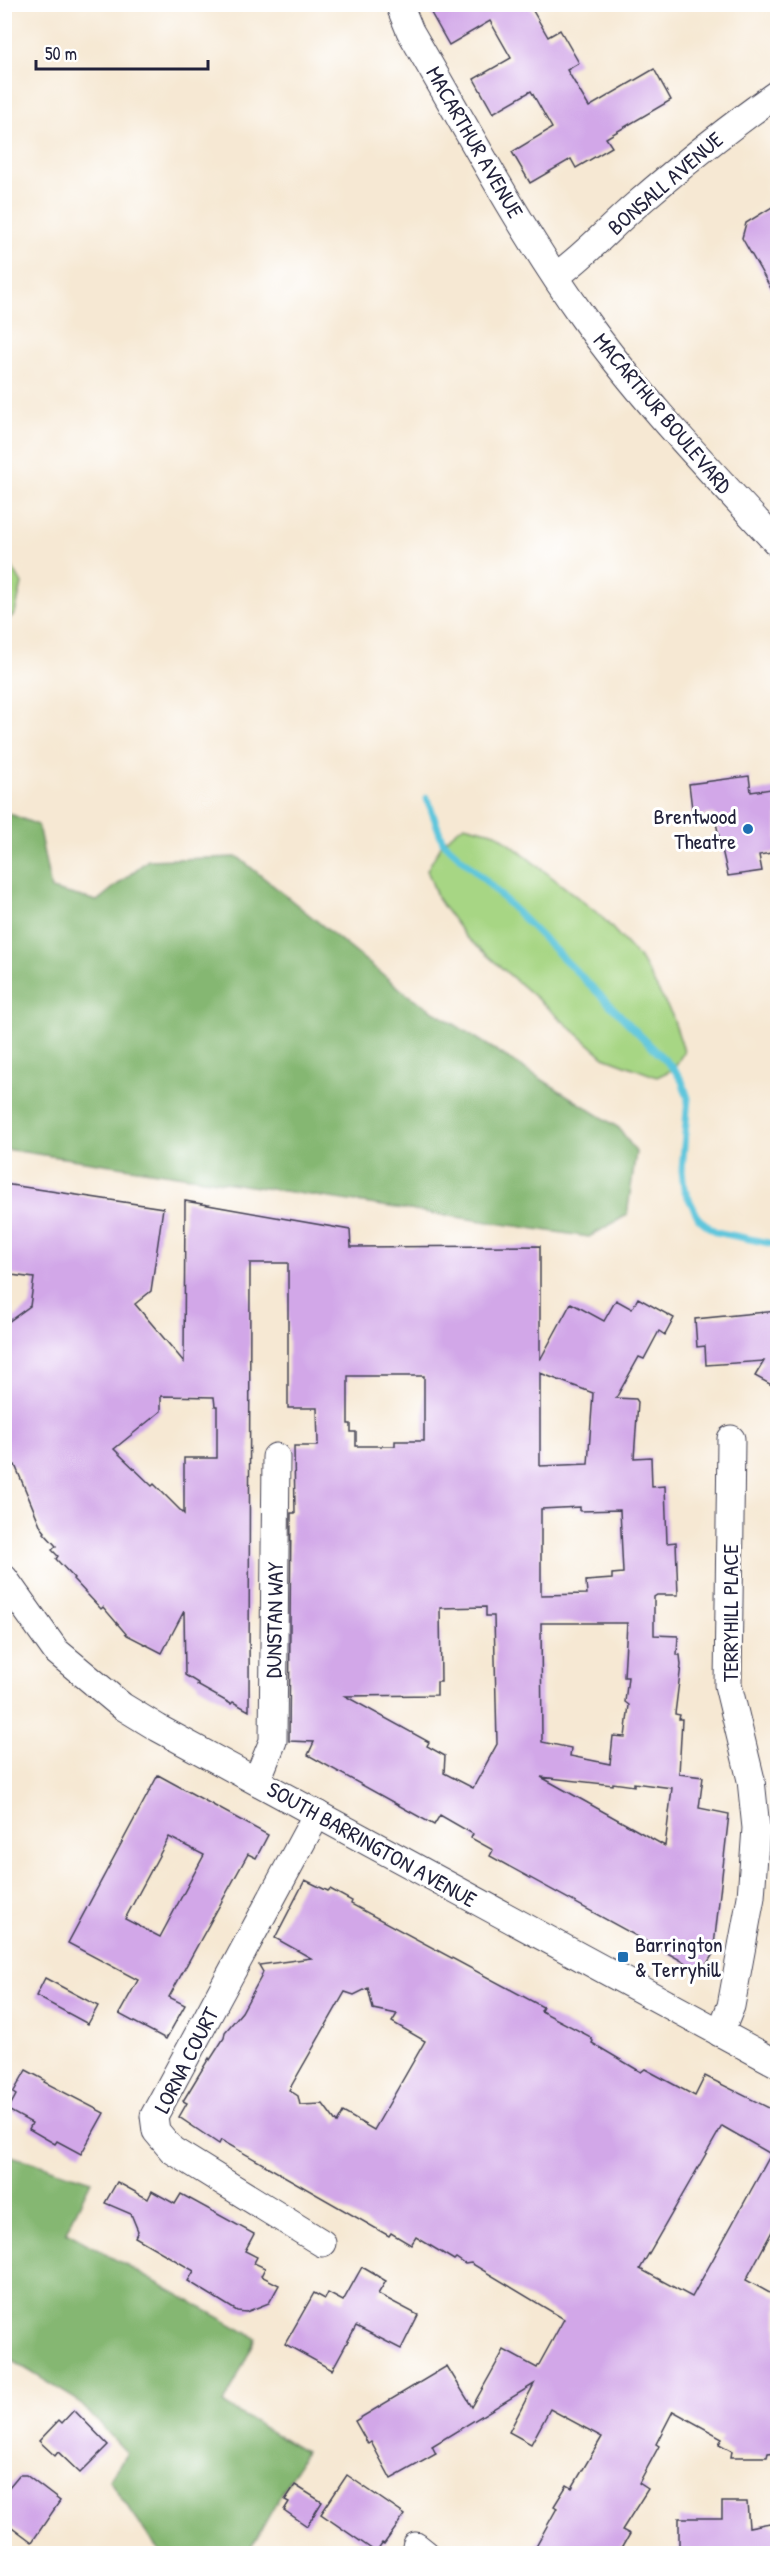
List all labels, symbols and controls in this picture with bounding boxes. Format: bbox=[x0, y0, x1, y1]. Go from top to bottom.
scale bar bbox=[36, 33, 208, 71]
text: 50 m bbox=[45, 41, 77, 66]
street label: MACARTHUR AVENUE bbox=[419, 61, 531, 224]
street label: BONSALL AVENUE bbox=[601, 124, 729, 241]
street label: MACARTHUR BOULEVARD bbox=[587, 326, 740, 500]
place label: Brentwood Theatre bbox=[654, 801, 736, 856]
marker: Brentwood Theatre bbox=[741, 822, 755, 836]
street label: TERRYHILL PLACE bbox=[715, 1544, 745, 1682]
street label: DUNSTAN WAY bbox=[258, 1561, 290, 1678]
street label: SOUTH BARRINGTON AVENUE bbox=[262, 1774, 482, 1914]
place label: Barrington & Terryhill bbox=[635, 1929, 723, 1984]
marker: Barrington & Terryhill bbox=[616, 1950, 630, 1964]
street label: LORNA COURT bbox=[147, 2002, 226, 2118]

